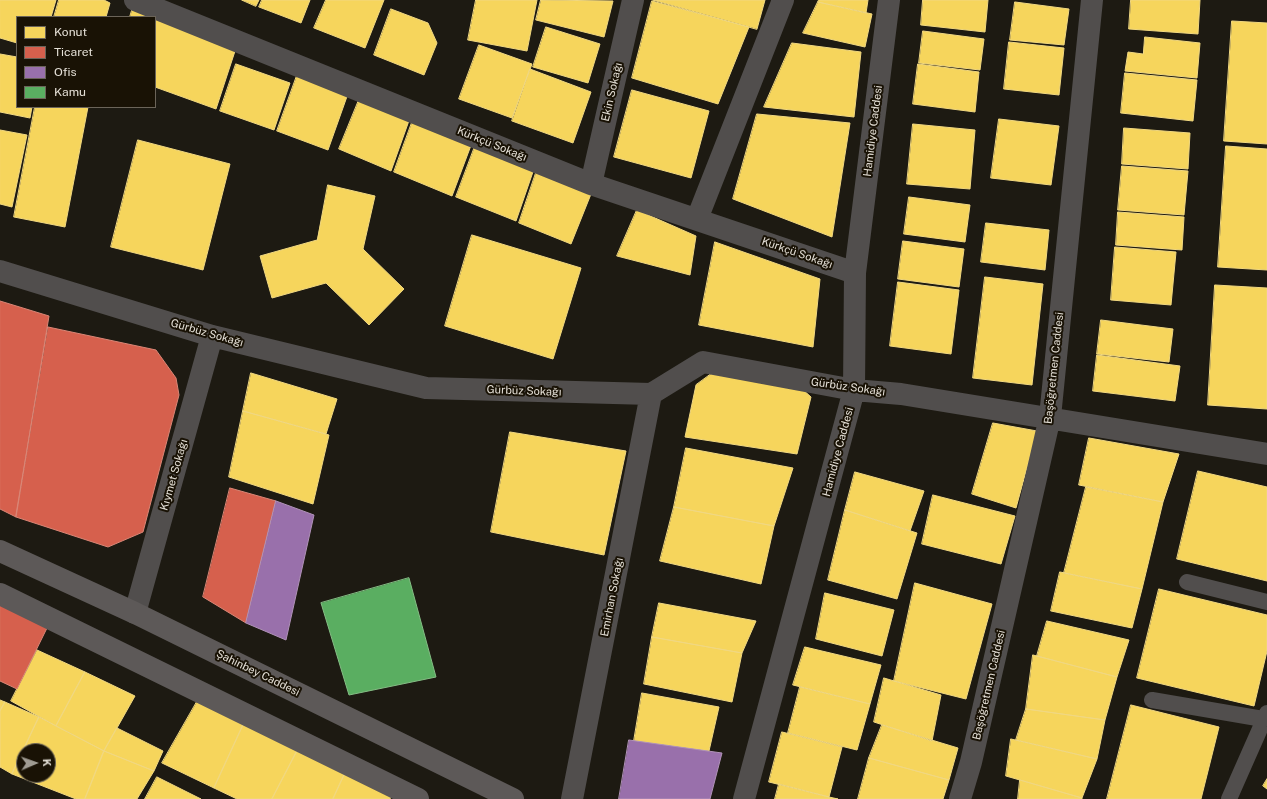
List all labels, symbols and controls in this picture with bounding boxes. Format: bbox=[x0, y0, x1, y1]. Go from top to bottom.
legend bbox=[16, 16, 156, 108]
text: Konut bbox=[54, 25, 87, 39]
text: Ticaret bbox=[54, 45, 93, 59]
street label: Ekin Sokağı bbox=[599, 61, 625, 123]
text: Ofis bbox=[54, 65, 77, 79]
text: Kamu bbox=[54, 85, 86, 99]
street label: Hamidiye Caddesi bbox=[861, 85, 885, 177]
street label: Kürkçü Sokağı bbox=[455, 124, 529, 164]
street label: Kürkçü Sokağı bbox=[760, 235, 834, 271]
street label: Başöğretmen Caddesi bbox=[1042, 311, 1066, 425]
street label: Gürbüz Sokağı bbox=[169, 316, 245, 350]
street label: Gürbüz Sokağı bbox=[810, 375, 886, 399]
street label: Gürbüz Sokağı bbox=[486, 383, 562, 399]
street label: Hamidiye Caddesi bbox=[820, 406, 856, 498]
street label: Kıymet Sokağı bbox=[157, 438, 191, 512]
street label: Emirhan Sokağı bbox=[598, 557, 626, 637]
street label: Başöğretmen Caddesi bbox=[970, 629, 1008, 741]
street label: Şahinbey Caddesi bbox=[214, 647, 302, 699]
north arrow bbox=[16, 743, 56, 783]
text: K bbox=[41, 758, 53, 767]

